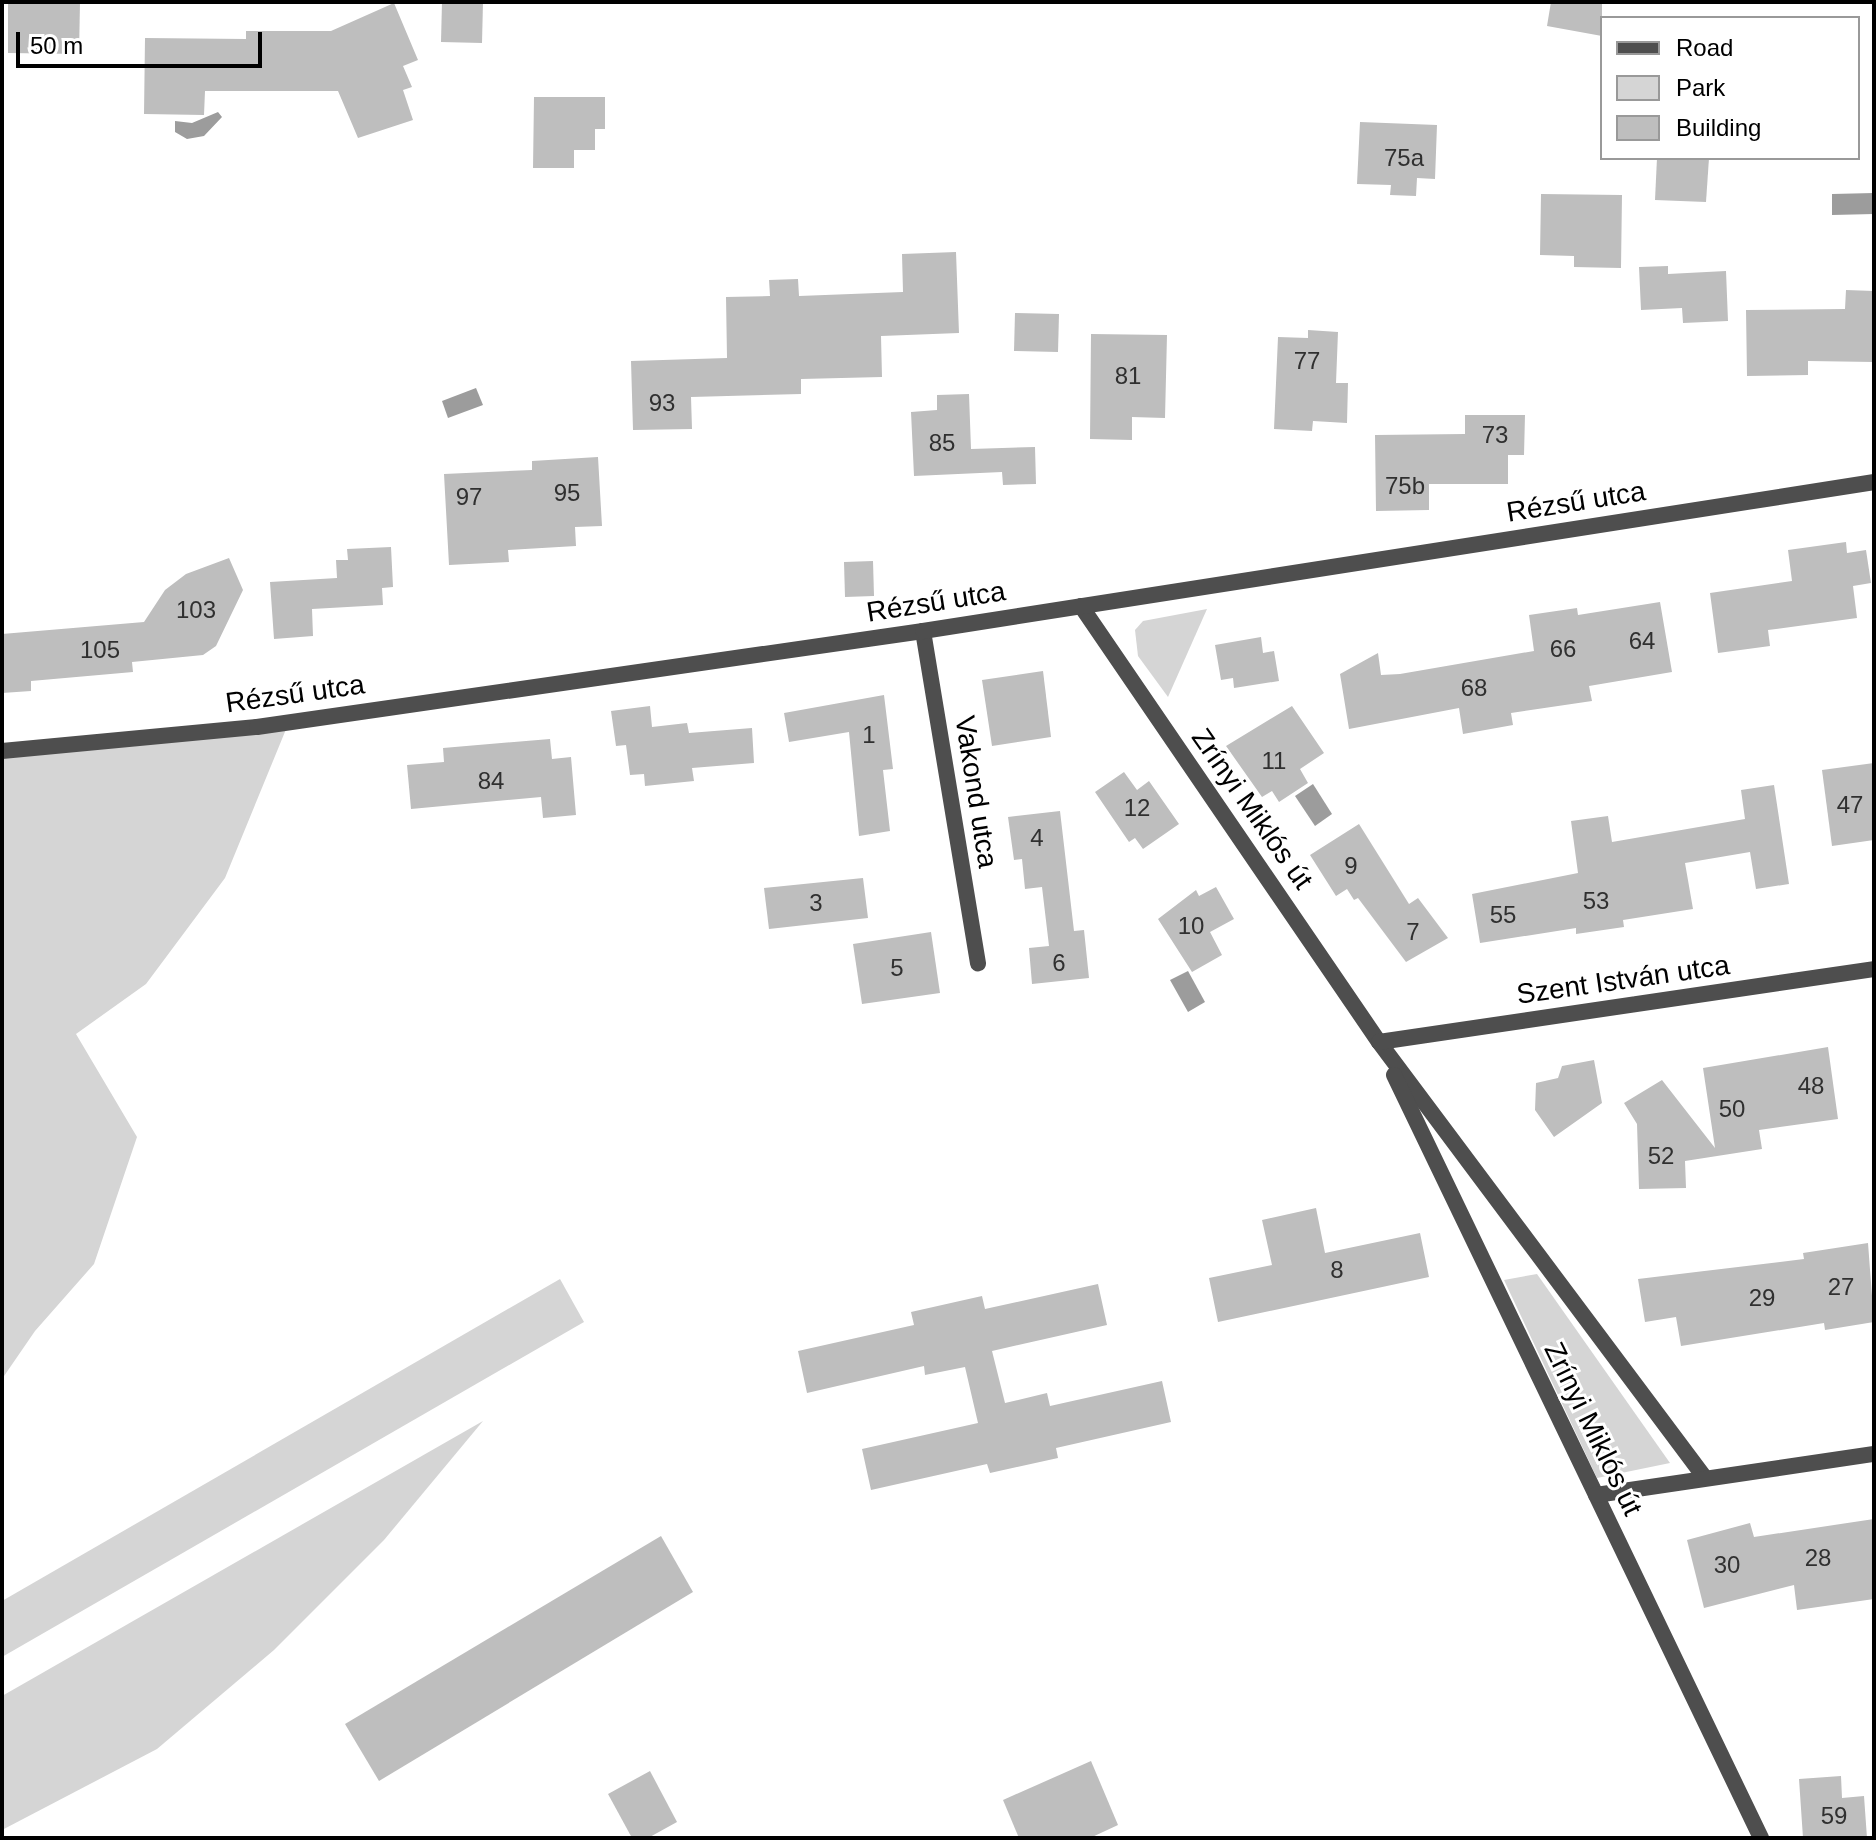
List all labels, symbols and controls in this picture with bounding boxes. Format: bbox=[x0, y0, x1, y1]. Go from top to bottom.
scale bar bbox=[20, 16, 266, 66]
legend bbox=[1600, 16, 1860, 160]
text: 50 m bbox=[30, 32, 83, 59]
text: Road bbox=[1676, 34, 1733, 61]
text: Park bbox=[1676, 74, 1725, 101]
text: Building bbox=[1676, 114, 1761, 141]
house number: 75a bbox=[1384, 144, 1424, 172]
house number: 77 bbox=[1294, 347, 1320, 375]
house number: 81 bbox=[1115, 362, 1141, 390]
house number: 93 bbox=[649, 389, 675, 417]
house number: 73 bbox=[1482, 421, 1508, 449]
house number: 85 bbox=[929, 429, 955, 457]
house number: 75b bbox=[1385, 472, 1425, 500]
street label: Rézsű utca bbox=[1504, 474, 1648, 530]
house number: 95 bbox=[554, 479, 580, 507]
house number: 97 bbox=[456, 483, 482, 511]
street label: Rézsű utca bbox=[864, 574, 1008, 630]
house number: 103 bbox=[176, 596, 216, 624]
house number: 64 bbox=[1629, 627, 1655, 655]
house number: 66 bbox=[1550, 635, 1576, 663]
house number: 105 bbox=[80, 636, 120, 664]
street label: Rézsű utca bbox=[223, 668, 367, 720]
house number: 68 bbox=[1461, 674, 1487, 702]
street label: Vakond utca bbox=[947, 714, 1005, 870]
house number: 1 bbox=[862, 721, 876, 749]
street label: Zrínyi Miklós út bbox=[1184, 722, 1320, 896]
house number: 11 bbox=[1262, 747, 1286, 775]
house number: 84 bbox=[478, 767, 504, 795]
house number: 47 bbox=[1837, 791, 1863, 819]
house number: 12 bbox=[1124, 794, 1150, 822]
house number: 4 bbox=[1030, 824, 1044, 852]
house number: 9 bbox=[1344, 852, 1358, 880]
house number: 53 bbox=[1583, 887, 1609, 915]
house number: 3 bbox=[809, 889, 823, 917]
house number: 55 bbox=[1490, 901, 1516, 929]
house number: 10 bbox=[1178, 912, 1204, 940]
house number: 7 bbox=[1406, 918, 1420, 946]
street label: Szent István utca bbox=[1514, 948, 1732, 1012]
house number: 6 bbox=[1052, 949, 1066, 977]
house number: 5 bbox=[890, 954, 904, 982]
house number: 48 bbox=[1798, 1072, 1824, 1100]
house number: 50 bbox=[1719, 1095, 1745, 1123]
house number: 52 bbox=[1648, 1142, 1674, 1170]
house number: 8 bbox=[1330, 1256, 1344, 1284]
house number: 27 bbox=[1828, 1273, 1854, 1301]
house number: 29 bbox=[1749, 1284, 1775, 1312]
street label: Zrínyi Miklós út bbox=[1537, 1337, 1649, 1521]
house number: 28 bbox=[1805, 1544, 1831, 1572]
house number: 30 bbox=[1714, 1551, 1740, 1579]
house number: 59 bbox=[1821, 1802, 1847, 1830]

